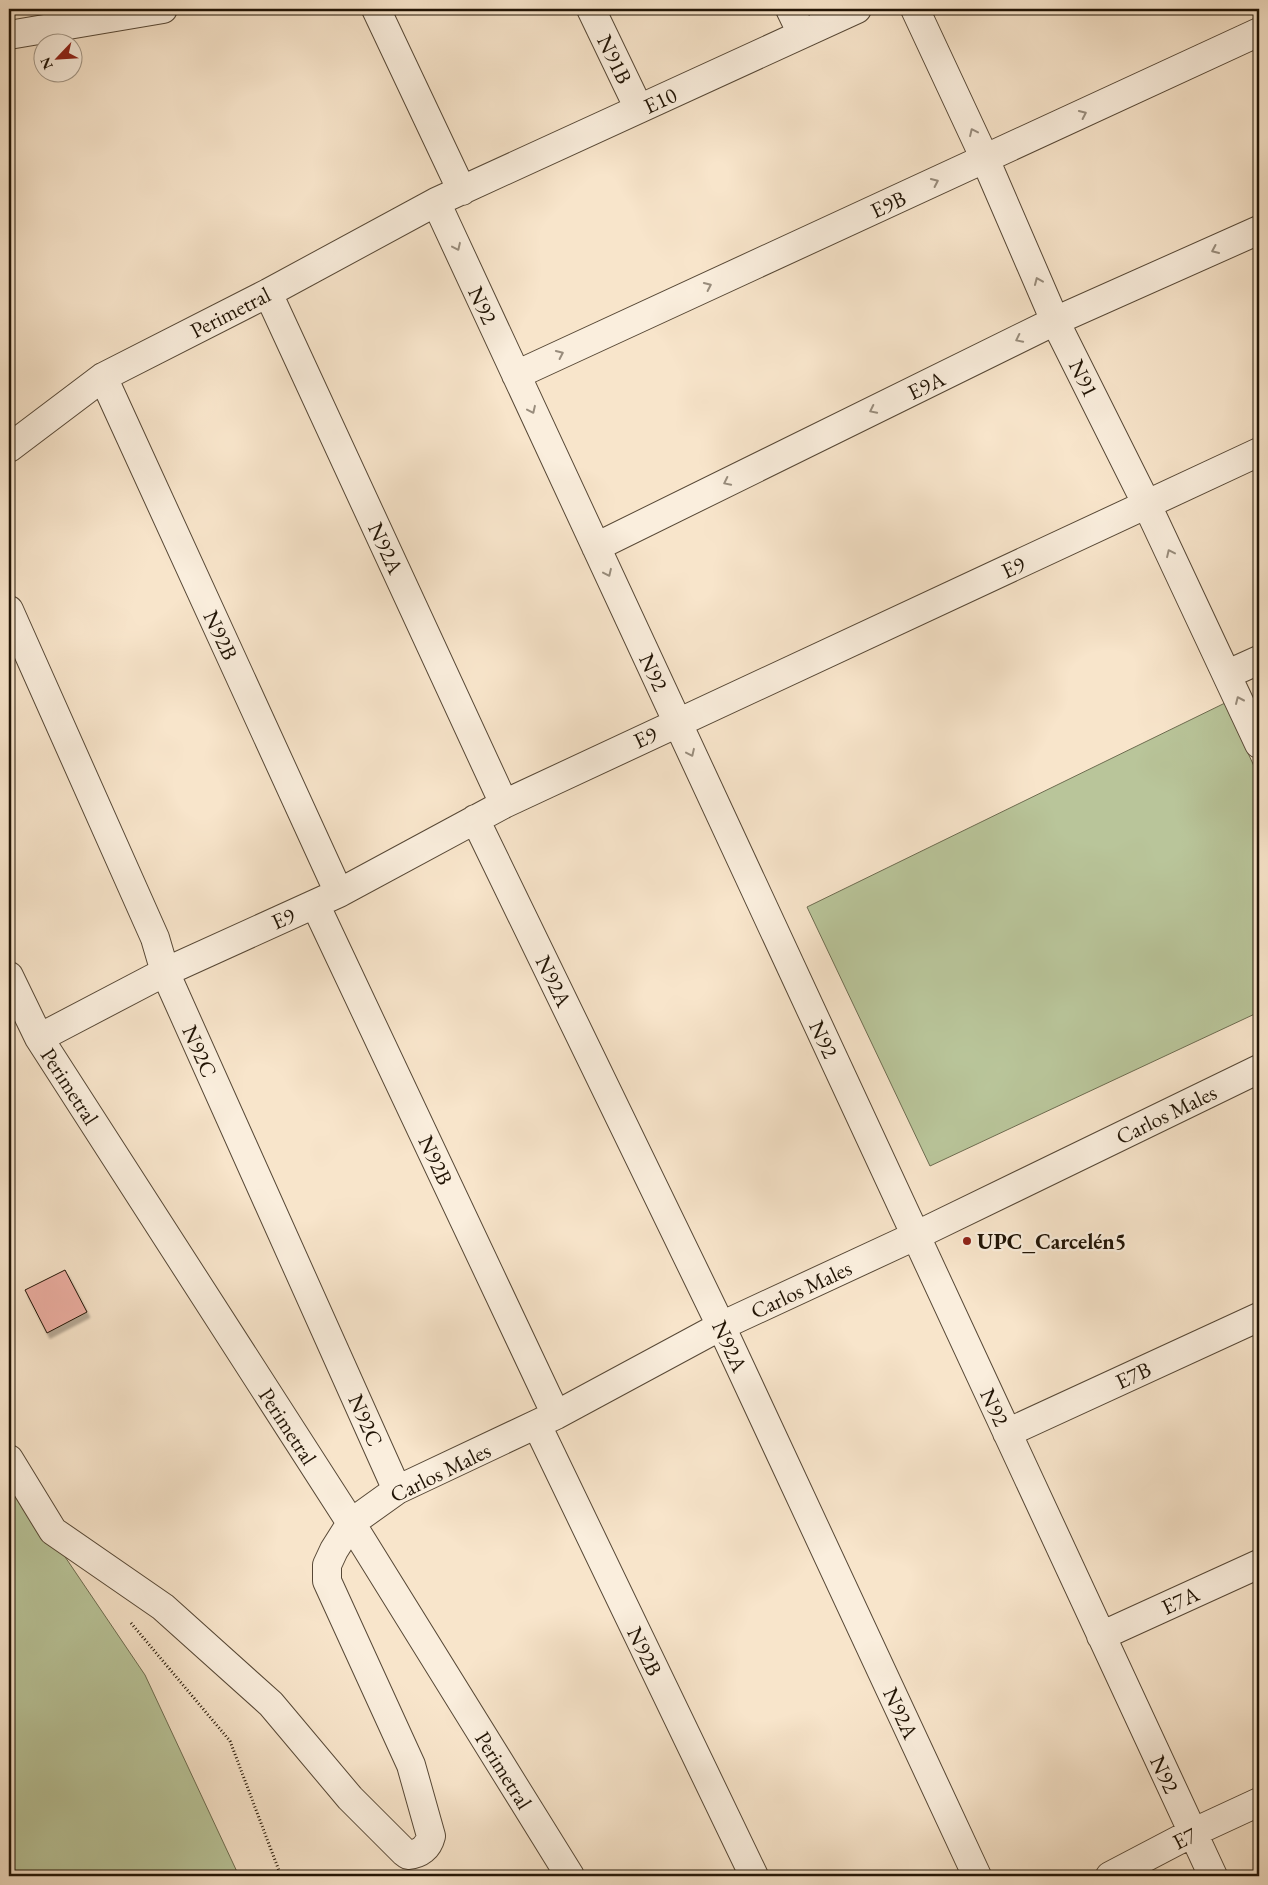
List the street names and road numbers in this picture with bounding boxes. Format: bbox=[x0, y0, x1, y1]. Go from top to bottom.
street label: N91B bbox=[590, 30, 639, 89]
street label: E10 bbox=[639, 80, 682, 121]
street label: E9B bbox=[866, 184, 911, 225]
street label: Perimetral bbox=[185, 280, 275, 345]
street label: N92 bbox=[461, 282, 504, 329]
street label: N91 bbox=[1062, 355, 1105, 402]
street label: E9A bbox=[903, 364, 950, 407]
street label: N92A bbox=[361, 518, 410, 579]
street label: E9 bbox=[997, 549, 1030, 585]
street label: N92B bbox=[197, 606, 245, 665]
street label: N92 bbox=[632, 649, 675, 696]
street label: E9 bbox=[629, 719, 662, 755]
street label: E9 bbox=[267, 900, 300, 936]
street label: N92A bbox=[529, 951, 579, 1012]
street label: N92 bbox=[802, 1016, 845, 1063]
street label: N92C bbox=[175, 1021, 224, 1082]
street label: Perimetral bbox=[34, 1042, 105, 1130]
street label: Carlos Males bbox=[1111, 1078, 1221, 1151]
street label: N92B bbox=[412, 1131, 460, 1190]
street label: Carlos Males bbox=[746, 1253, 857, 1326]
street label: N92A bbox=[705, 1316, 754, 1377]
street label: E7B bbox=[1111, 1355, 1156, 1396]
street label: Perimetral bbox=[252, 1382, 323, 1470]
street label: N92 bbox=[973, 1384, 1016, 1431]
street label: N92C bbox=[341, 1390, 390, 1451]
street label: Carlos Males bbox=[385, 1436, 495, 1509]
street label: E7A bbox=[1157, 1579, 1204, 1622]
street label: N92B bbox=[620, 1622, 669, 1681]
street label: N92A bbox=[876, 1683, 925, 1744]
street label: Perimetral bbox=[468, 1726, 539, 1815]
street label: N92 bbox=[1143, 1751, 1186, 1798]
street label: E7 bbox=[1167, 1820, 1201, 1857]

